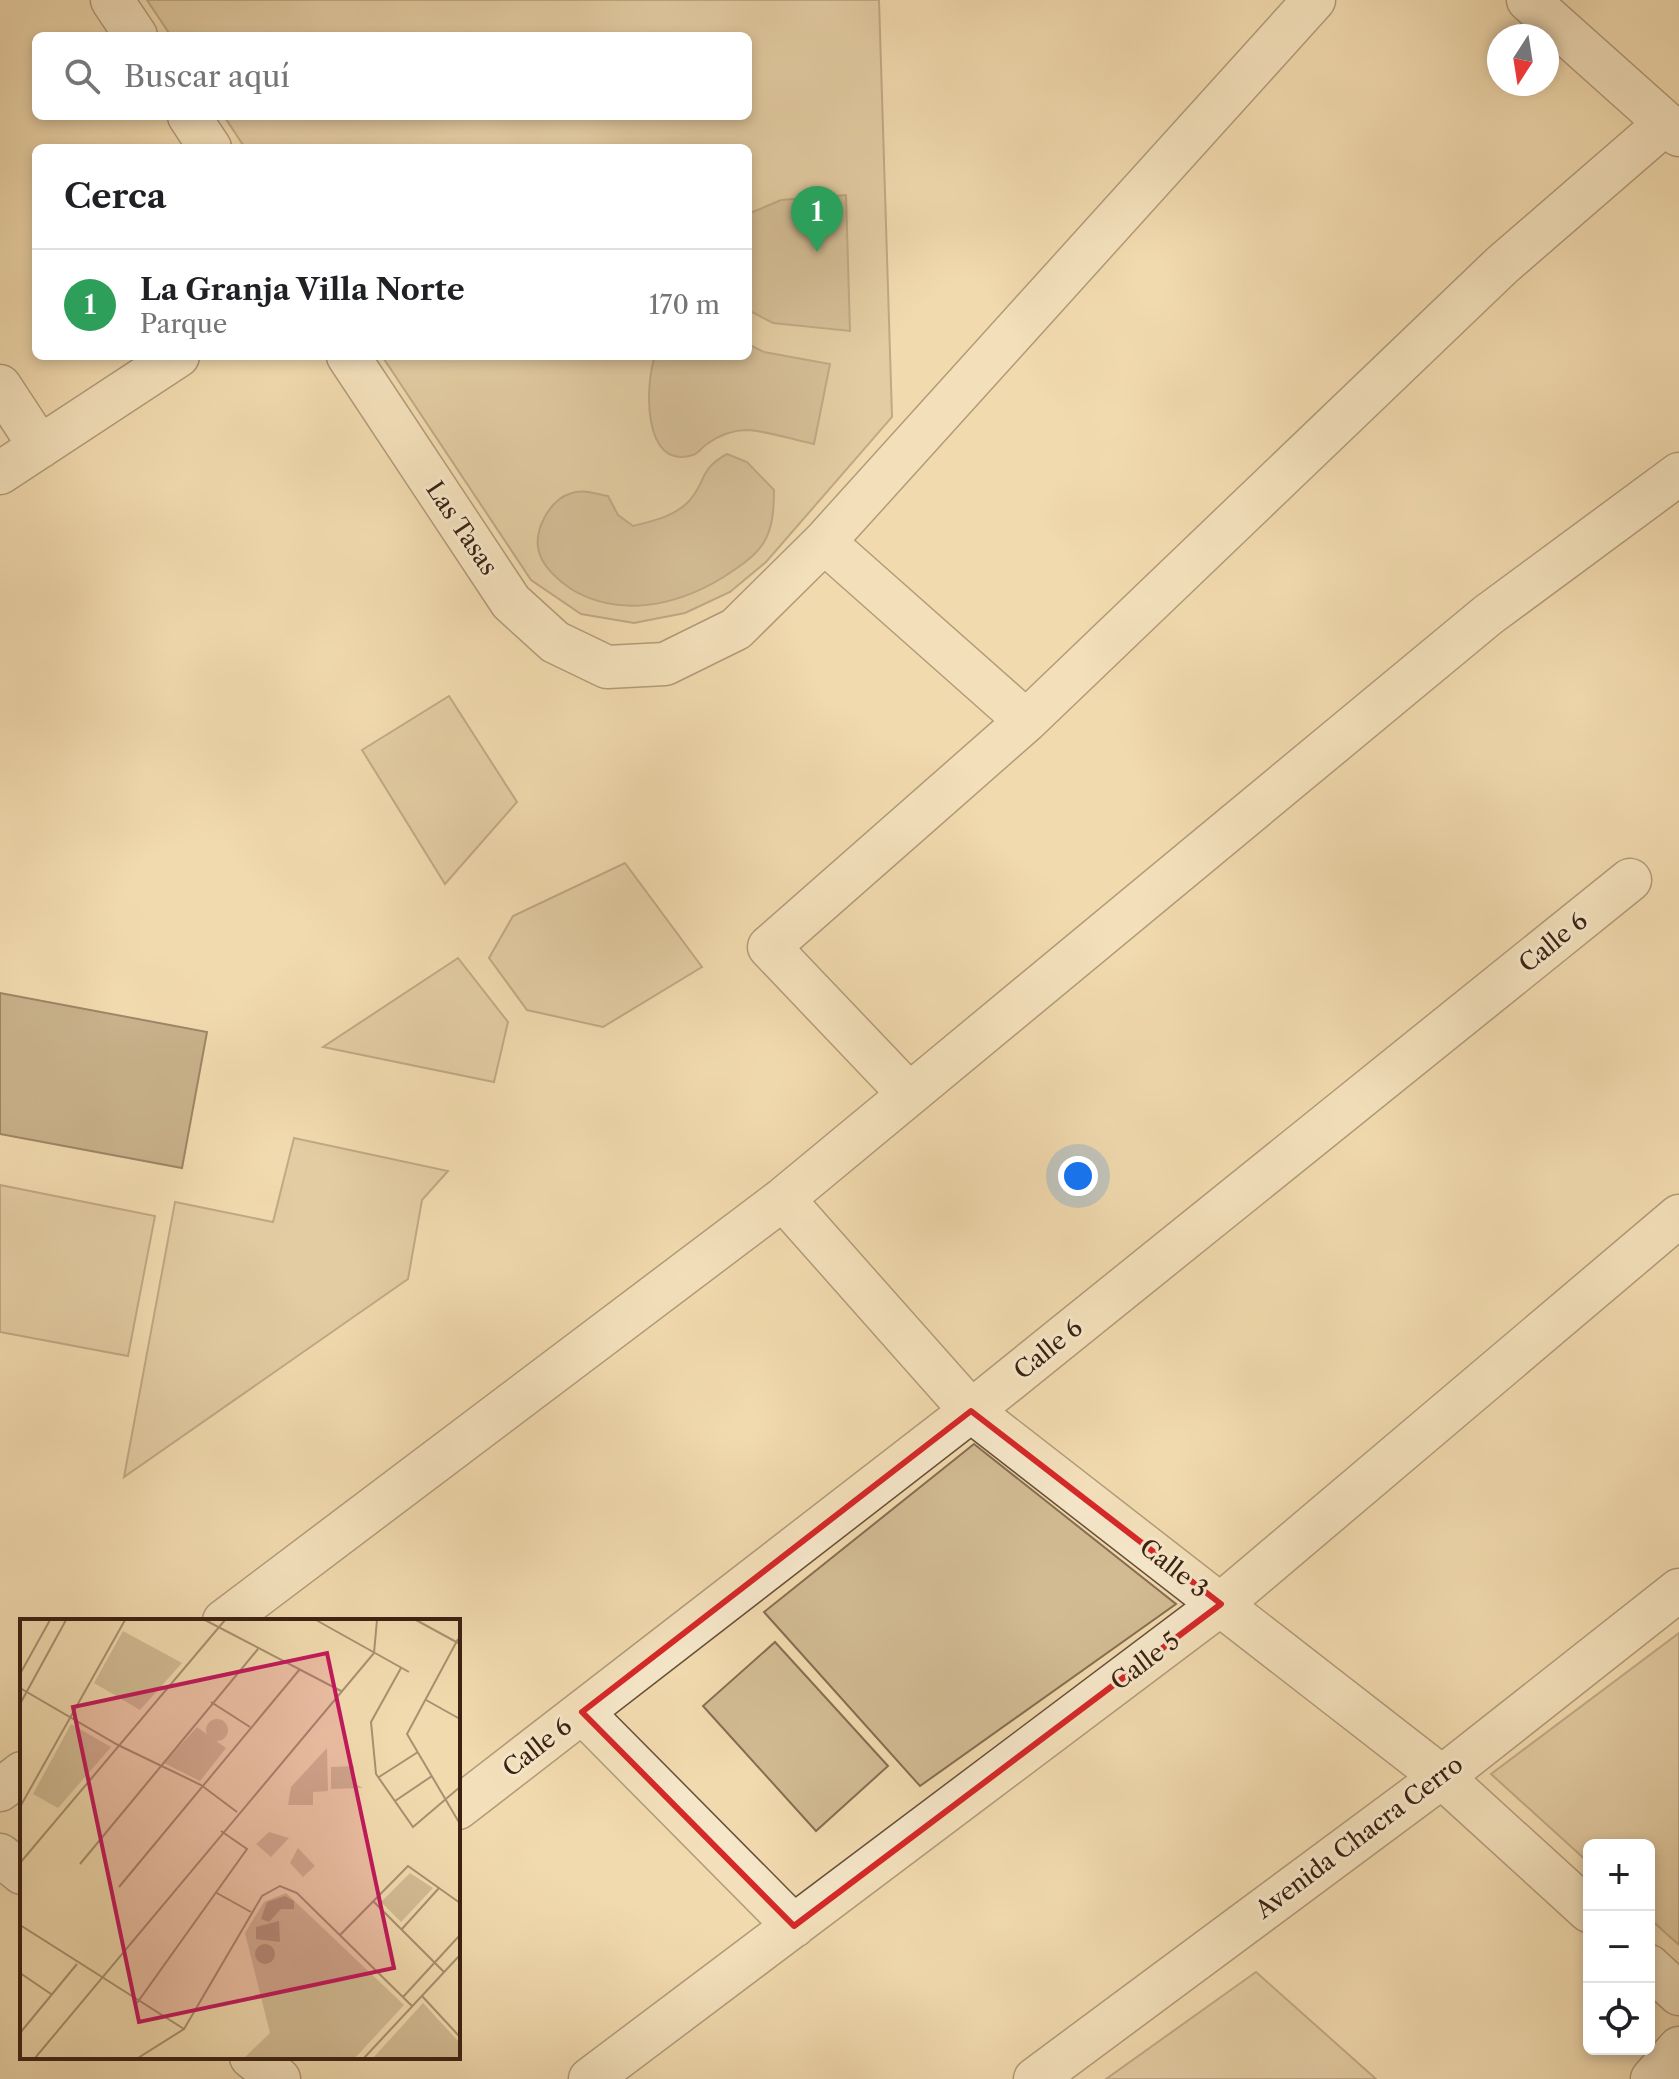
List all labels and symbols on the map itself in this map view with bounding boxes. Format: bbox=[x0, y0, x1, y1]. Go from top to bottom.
north arrow bbox=[1487, 24, 1559, 96]
pin: 1 bbox=[791, 186, 843, 252]
street label: Las Tasas bbox=[420, 476, 504, 580]
street label: Calle 6 bbox=[1513, 906, 1593, 978]
your location bbox=[1058, 1156, 1098, 1196]
street label: Calle 6 bbox=[1008, 1313, 1088, 1385]
street label: Calle 3 bbox=[1134, 1532, 1214, 1604]
inset map bbox=[20, 1619, 460, 2059]
street label: Calle 5 bbox=[1105, 1626, 1185, 1696]
street label: Calle 6 bbox=[497, 1711, 577, 1783]
street label: Avenida Chacra Cerro bbox=[1249, 1750, 1468, 1925]

